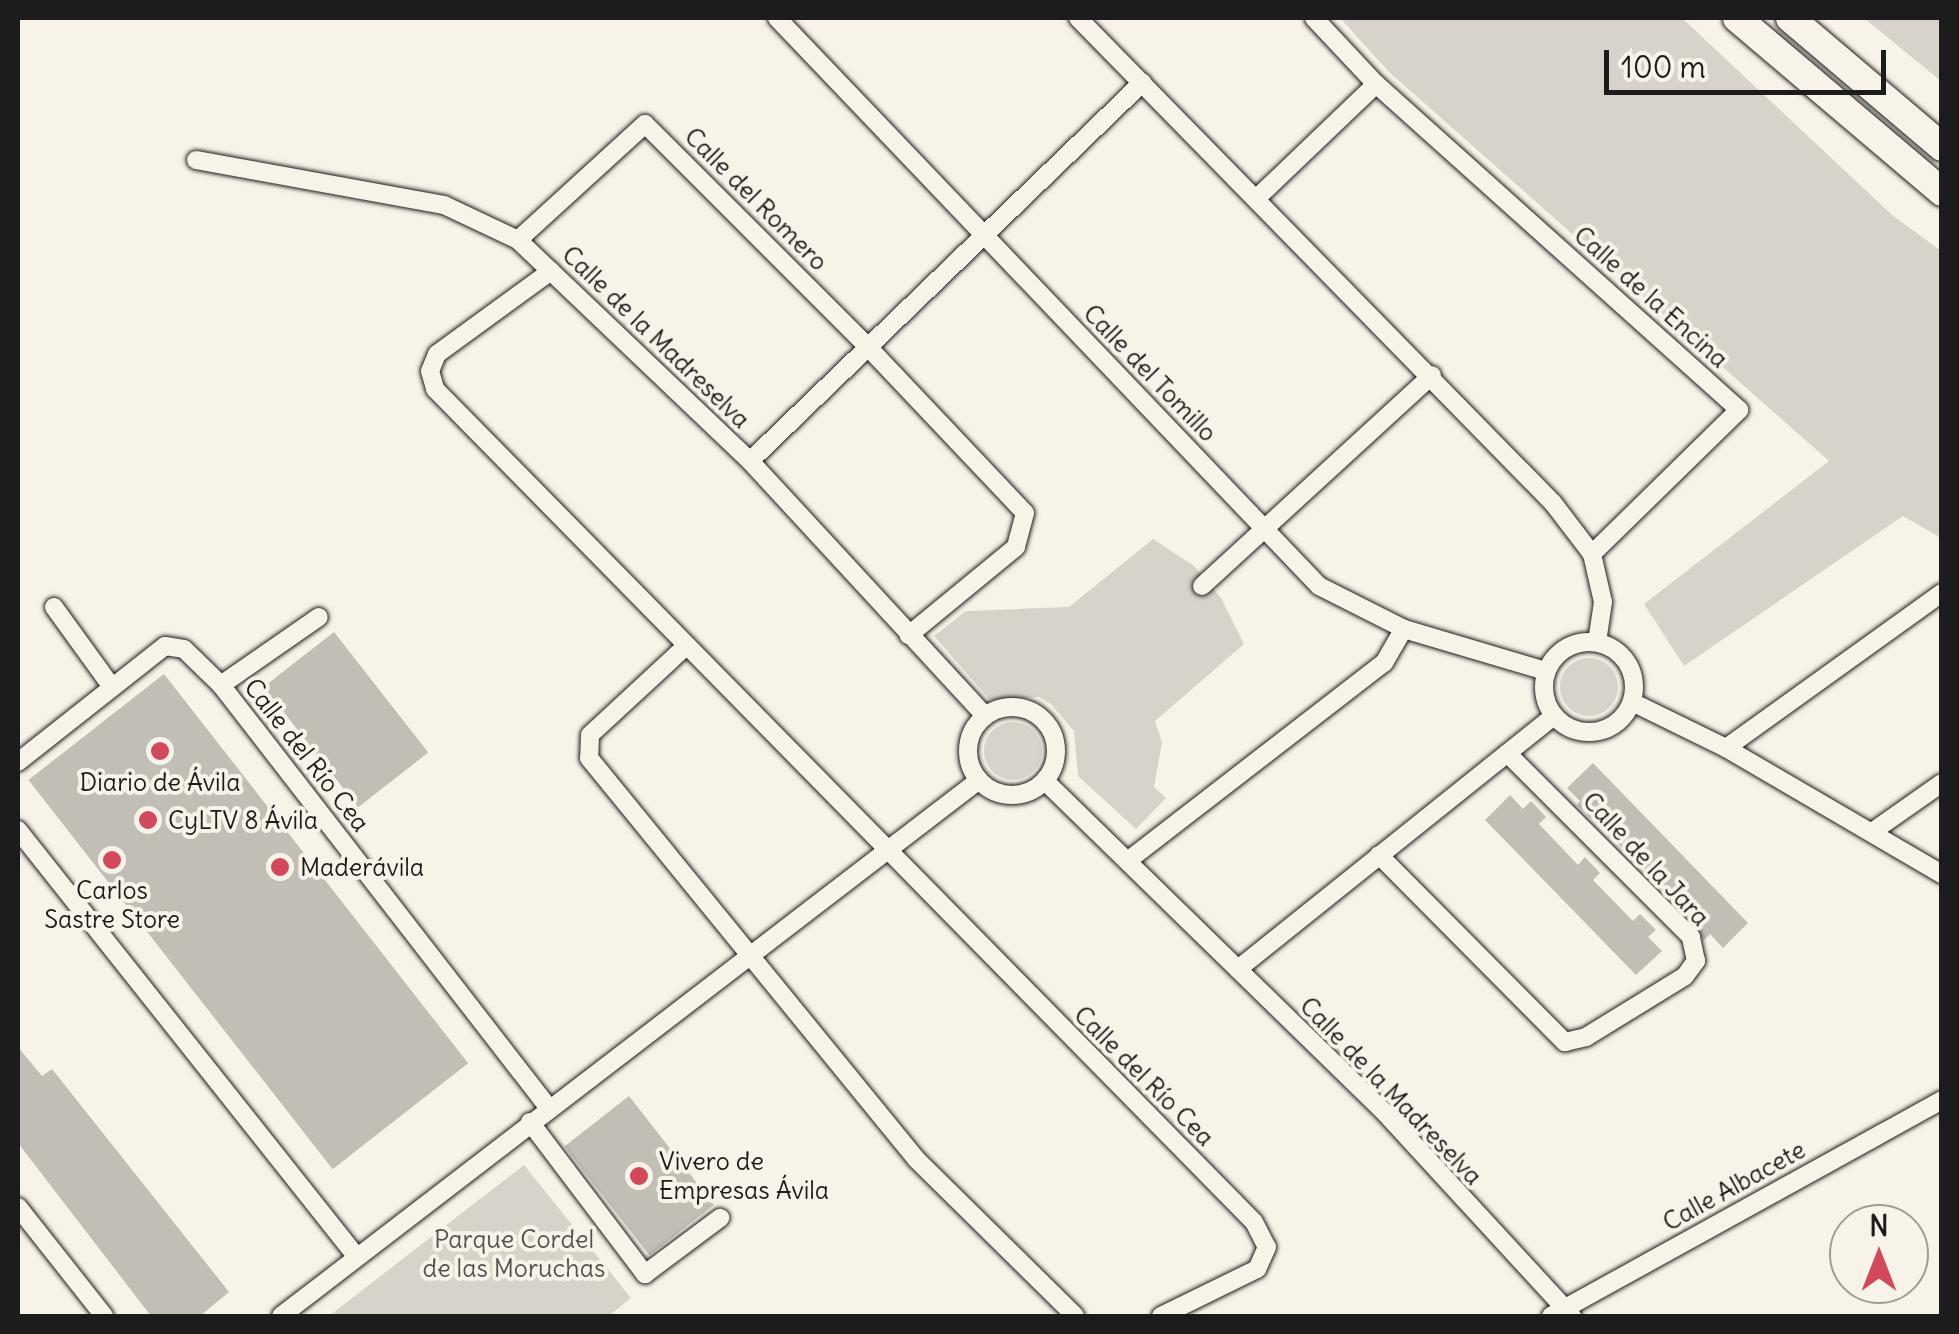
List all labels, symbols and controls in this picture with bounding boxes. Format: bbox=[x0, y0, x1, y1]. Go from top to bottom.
scale bar bbox=[1609, 30, 1892, 92]
text: 100 m bbox=[1621, 48, 1706, 86]
street label: Calle del Romero bbox=[678, 121, 834, 277]
street label: Calle de la Encina bbox=[1568, 220, 1734, 374]
street label: Calle de la Madreselva bbox=[556, 240, 756, 434]
street label: Calle del Tomillo bbox=[1077, 298, 1223, 448]
street label: Calle del Río Cea bbox=[238, 673, 376, 837]
marker: Diario de Ávila bbox=[149, 740, 171, 762]
place label: Diario de Ávila bbox=[80, 767, 240, 797]
street label: Calle de la Jara bbox=[1576, 786, 1716, 932]
place label: CyLTV 8 Ávila bbox=[168, 805, 318, 835]
marker: CyLTV 8 Ávila bbox=[137, 809, 159, 831]
marker: Carlos Sastre Store bbox=[101, 849, 123, 871]
place label: Maderávila bbox=[300, 852, 424, 882]
marker: Maderávila bbox=[269, 856, 291, 878]
place label: Carlos Sastre Store bbox=[44, 876, 180, 935]
street label: Calle de la Madreselva bbox=[1294, 991, 1488, 1191]
street label: Calle del Río Cea bbox=[1068, 1000, 1220, 1152]
street label: Calle Albacete bbox=[1658, 1135, 1810, 1237]
place label: Vivero de Empresas Ávila bbox=[659, 1147, 829, 1206]
marker: Vivero de Empresas Ávila bbox=[628, 1165, 650, 1187]
north arrow bbox=[1829, 1204, 1929, 1304]
text: N bbox=[1869, 1208, 1889, 1244]
park label: Parque Cordel de las Moruchas bbox=[423, 1225, 605, 1284]

